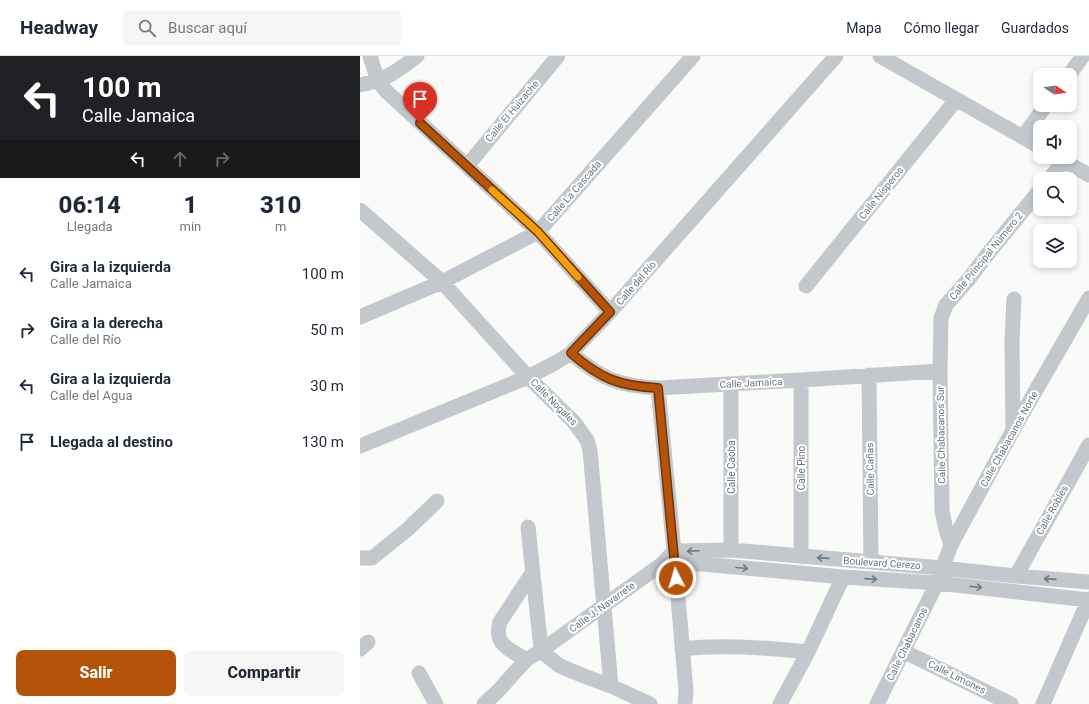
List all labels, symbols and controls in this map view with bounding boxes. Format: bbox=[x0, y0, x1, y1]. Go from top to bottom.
search box bbox=[122, 10, 402, 46]
text: Headway bbox=[20, 16, 98, 39]
icon: search bbox=[136, 17, 158, 39]
text: Buscar aquí bbox=[168, 19, 247, 37]
text: Mapa bbox=[846, 20, 882, 36]
text: Cómo llegar bbox=[904, 20, 979, 36]
text: Guardados bbox=[1001, 20, 1069, 36]
north arrow bbox=[1033, 68, 1077, 112]
map controls bbox=[1033, 68, 1077, 268]
text: 100 m bbox=[82, 71, 161, 104]
icon: left bbox=[16, 72, 68, 124]
street label: Calle El Huizache bbox=[483, 78, 541, 144]
pin bbox=[403, 82, 437, 123]
icon: arrive bbox=[409, 88, 431, 110]
text: Calle Jamaica bbox=[82, 105, 195, 126]
button: sound bbox=[1033, 120, 1077, 164]
icon: left bbox=[127, 148, 149, 170]
icon: ahead bbox=[169, 148, 191, 170]
icon: right bbox=[211, 148, 233, 170]
street label: Calle La Cascada bbox=[545, 158, 603, 224]
street label: Calle Nísperos bbox=[856, 164, 906, 222]
button: search bbox=[1033, 172, 1077, 216]
text: 06:14 bbox=[59, 191, 121, 219]
text: 1 bbox=[183, 191, 197, 219]
text: 310 bbox=[260, 191, 301, 219]
street label: Calle Principal Número 2 bbox=[947, 210, 1025, 302]
text: Llegada bbox=[67, 219, 113, 234]
text: min bbox=[180, 219, 201, 234]
text: m bbox=[275, 219, 286, 234]
button: layers bbox=[1033, 224, 1077, 268]
text: Gira a la izquierda bbox=[50, 258, 171, 276]
street label: Calle del Río bbox=[614, 258, 658, 307]
icon: left bbox=[16, 263, 38, 285]
text: 100 m bbox=[302, 265, 344, 283]
text: Calle Jamaica bbox=[50, 276, 132, 291]
text: Gira a la derecha bbox=[50, 314, 163, 332]
icon: right bbox=[16, 319, 38, 341]
text: 50 m bbox=[310, 321, 344, 339]
text: Calle del Río bbox=[50, 332, 121, 347]
text: Gira a la izquierda bbox=[50, 370, 171, 388]
icon: left bbox=[16, 375, 38, 397]
street label: Calle Nogales bbox=[528, 376, 580, 428]
street label: Calle Jamaica bbox=[719, 376, 783, 390]
text: 30 m bbox=[310, 377, 344, 395]
street label: Calle Chabacanos Sur bbox=[935, 386, 947, 484]
text: Calle del Agua bbox=[50, 388, 133, 403]
street label: Calle Chabacanos Norte bbox=[978, 389, 1040, 489]
icon: arrive bbox=[16, 431, 38, 453]
text: Llegada al destino bbox=[50, 433, 173, 451]
text: 130 m bbox=[302, 433, 344, 451]
street label: Calle Caoba bbox=[726, 440, 737, 494]
street label: Calle Cañas bbox=[864, 443, 876, 495]
street label: Calle Pino bbox=[796, 445, 807, 490]
street label: Calle Robles bbox=[1034, 483, 1070, 537]
one-way arrow bbox=[687, 547, 700, 554]
one-way arrow bbox=[817, 555, 830, 562]
street label: Boulevard Cerezo bbox=[843, 555, 921, 571]
position arrow bbox=[655, 557, 697, 599]
one-way arrow bbox=[735, 564, 748, 571]
one-way arrow bbox=[864, 575, 877, 582]
one-way arrow bbox=[1044, 575, 1057, 582]
street label: Calle J. Navarrete bbox=[567, 579, 637, 635]
one-way arrow bbox=[969, 584, 982, 591]
street label: Calle Chabacanos bbox=[884, 606, 930, 682]
button: Salir bbox=[16, 650, 176, 696]
button: Compartir bbox=[184, 650, 344, 696]
street label: Calle Limones bbox=[926, 658, 988, 696]

